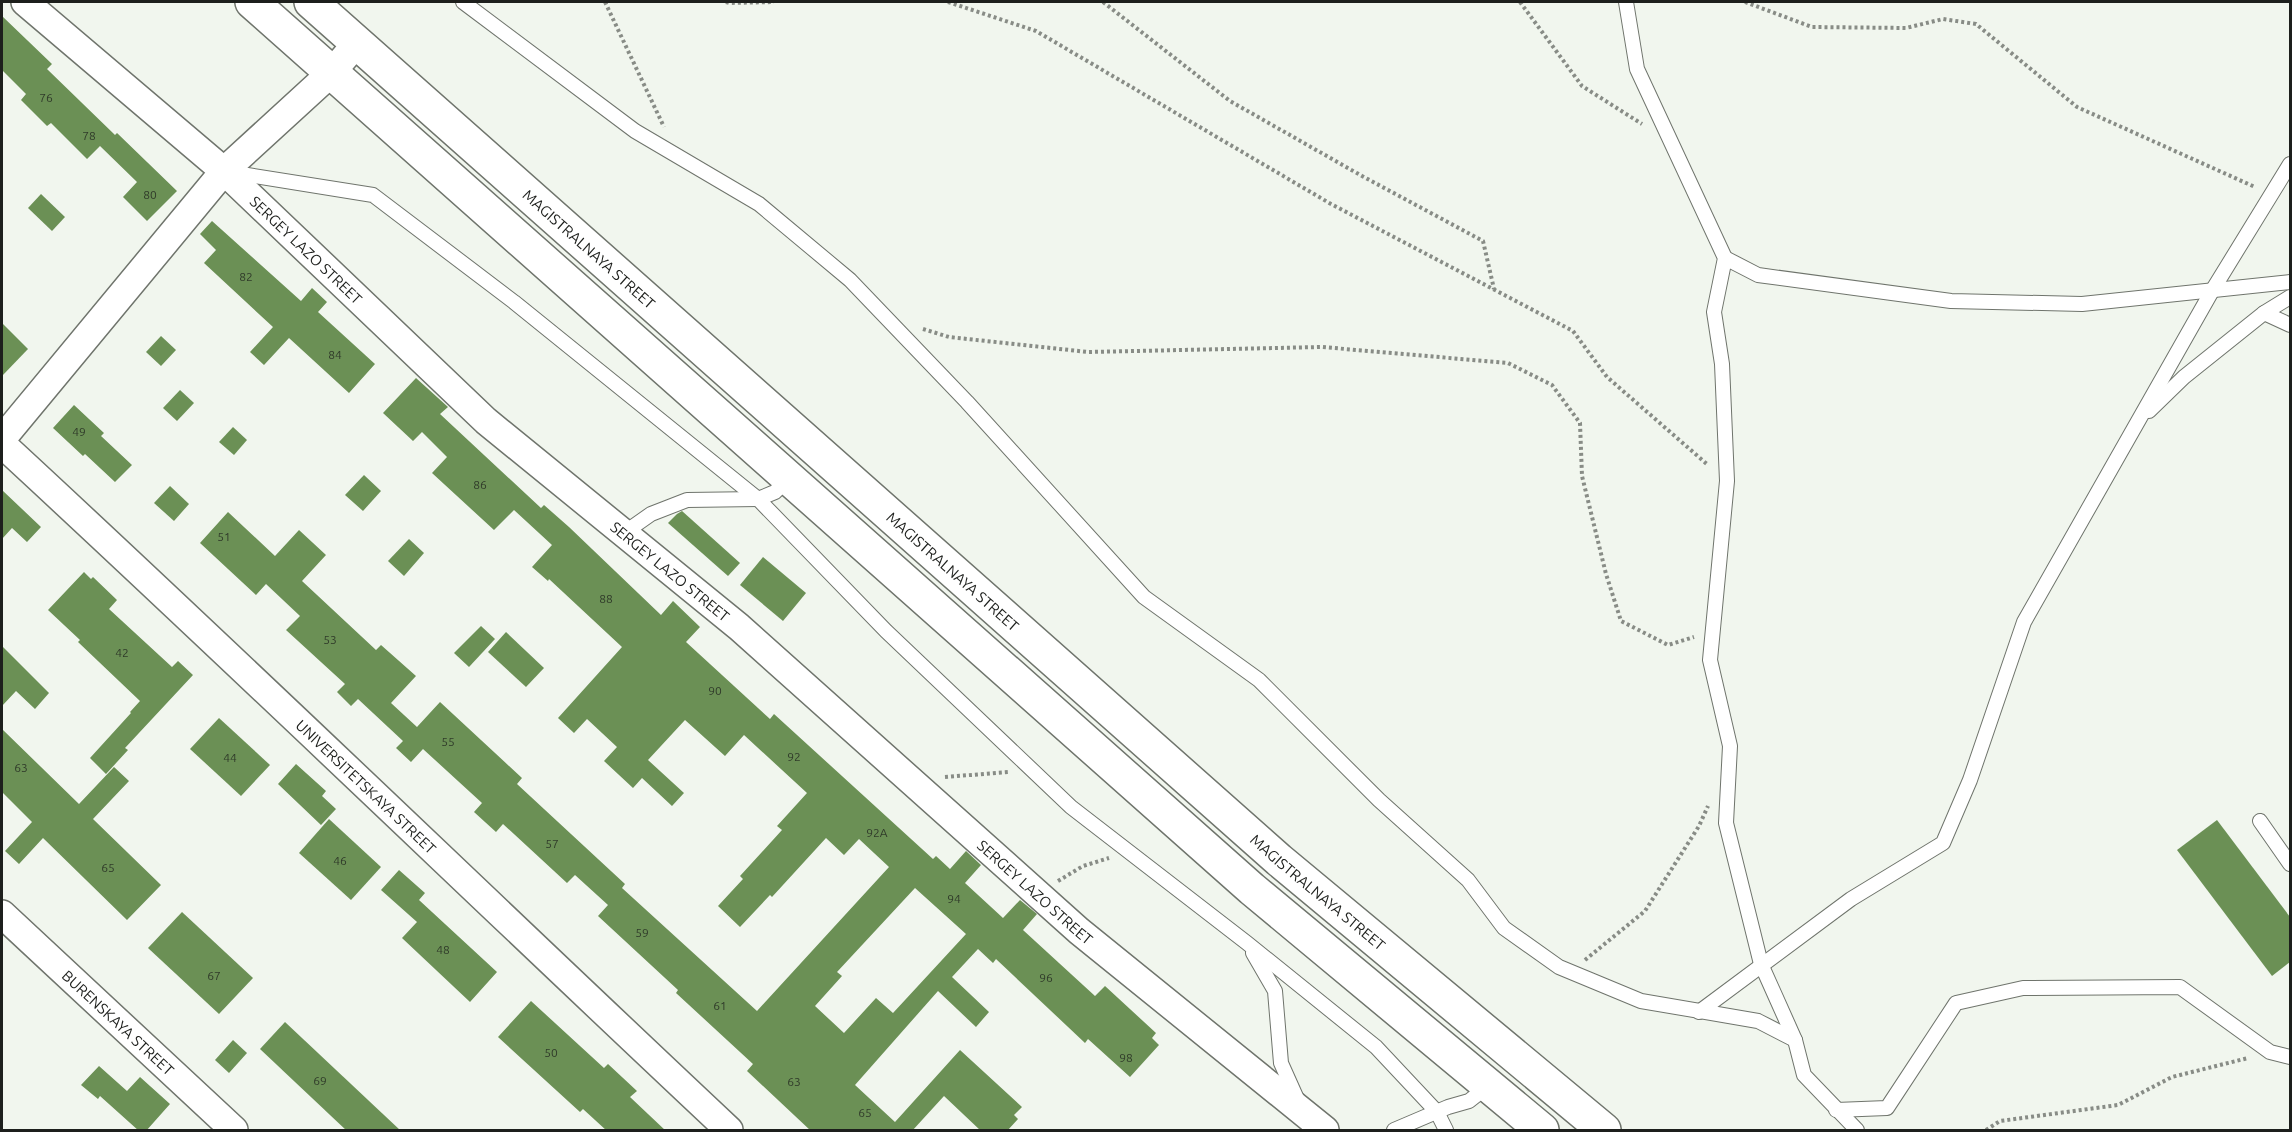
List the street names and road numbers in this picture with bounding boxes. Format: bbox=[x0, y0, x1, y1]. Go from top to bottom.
street label: MAGISTRALNAYA STREET bbox=[520, 186, 659, 312]
street label: SERGEY LAZO STREET bbox=[247, 192, 366, 307]
street label: MAGISTRALNAYA STREET bbox=[884, 508, 1023, 635]
street label: SERGEY LAZO STREET bbox=[608, 518, 734, 625]
street label: UNIVERSITETSKAYA STREET bbox=[293, 716, 440, 857]
street label: MAGISTRALNAYA STREET bbox=[1247, 830, 1389, 954]
street label: SERGEY LAZO STREET bbox=[974, 836, 1097, 948]
street label: BURENSKAYA STREET bbox=[59, 966, 178, 1079]

